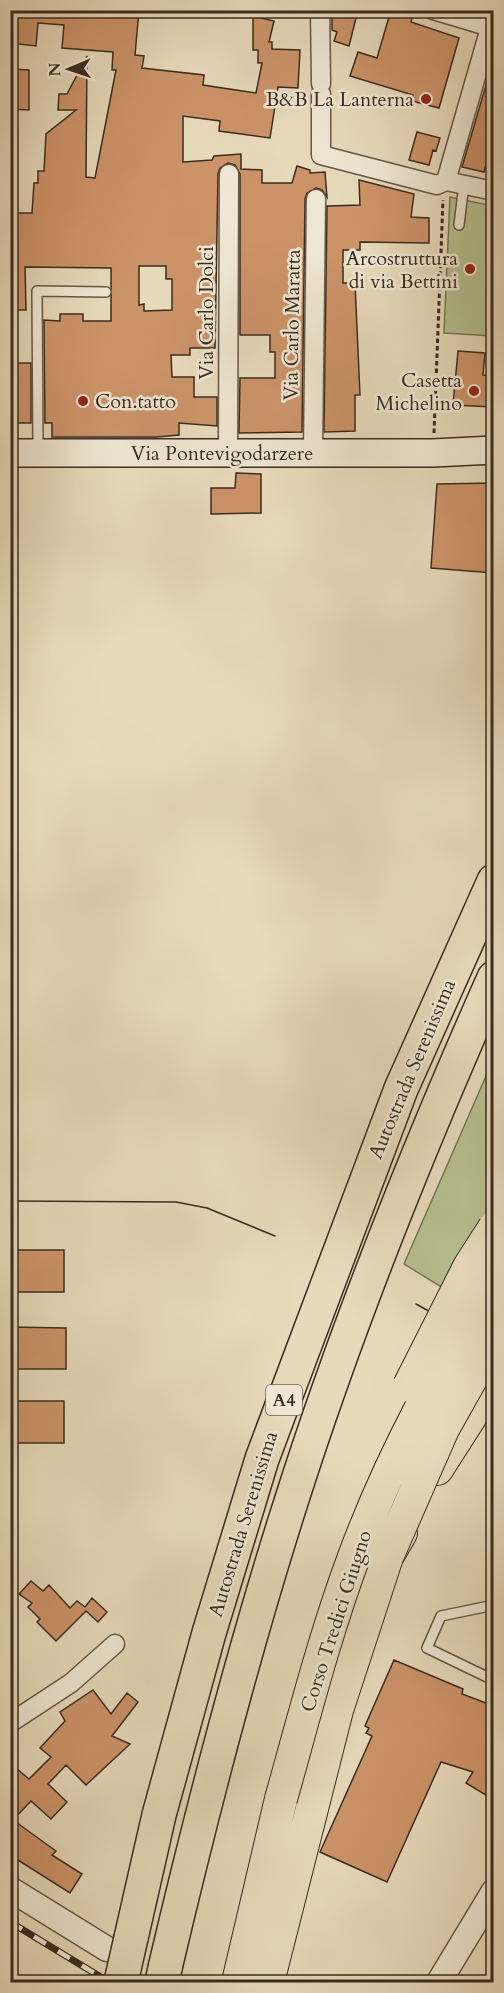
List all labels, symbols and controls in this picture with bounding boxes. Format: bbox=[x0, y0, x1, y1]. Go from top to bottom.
north arrow bbox=[39, 39, 99, 99]
text: N bbox=[44, 62, 66, 77]
place label: B&B La Lanterna bbox=[266, 86, 414, 113]
marker: B&B La Lanterna bbox=[419, 92, 433, 106]
place label: Arcostruttura di via Bettini bbox=[346, 245, 458, 295]
street label: Via Carlo Dolci bbox=[193, 246, 220, 380]
street label: Via Carlo Maratta bbox=[277, 249, 307, 401]
marker: Arcostruttura di via Bettini bbox=[463, 262, 477, 276]
place label: Casetta Michelino bbox=[375, 367, 462, 417]
marker: Casetta Michelino bbox=[467, 384, 481, 398]
place label: Con.tatto bbox=[95, 388, 176, 415]
marker: Con.tatto bbox=[76, 394, 90, 408]
street label: Via Pontevigodarzere bbox=[131, 440, 313, 467]
street label: Autostrada Serenissima bbox=[362, 975, 462, 1163]
road number: A4 bbox=[266, 1385, 302, 1415]
street label: Autostrada Serenissima bbox=[202, 1427, 284, 1620]
street label: Corso Tredici Giugno bbox=[294, 1527, 378, 1715]

